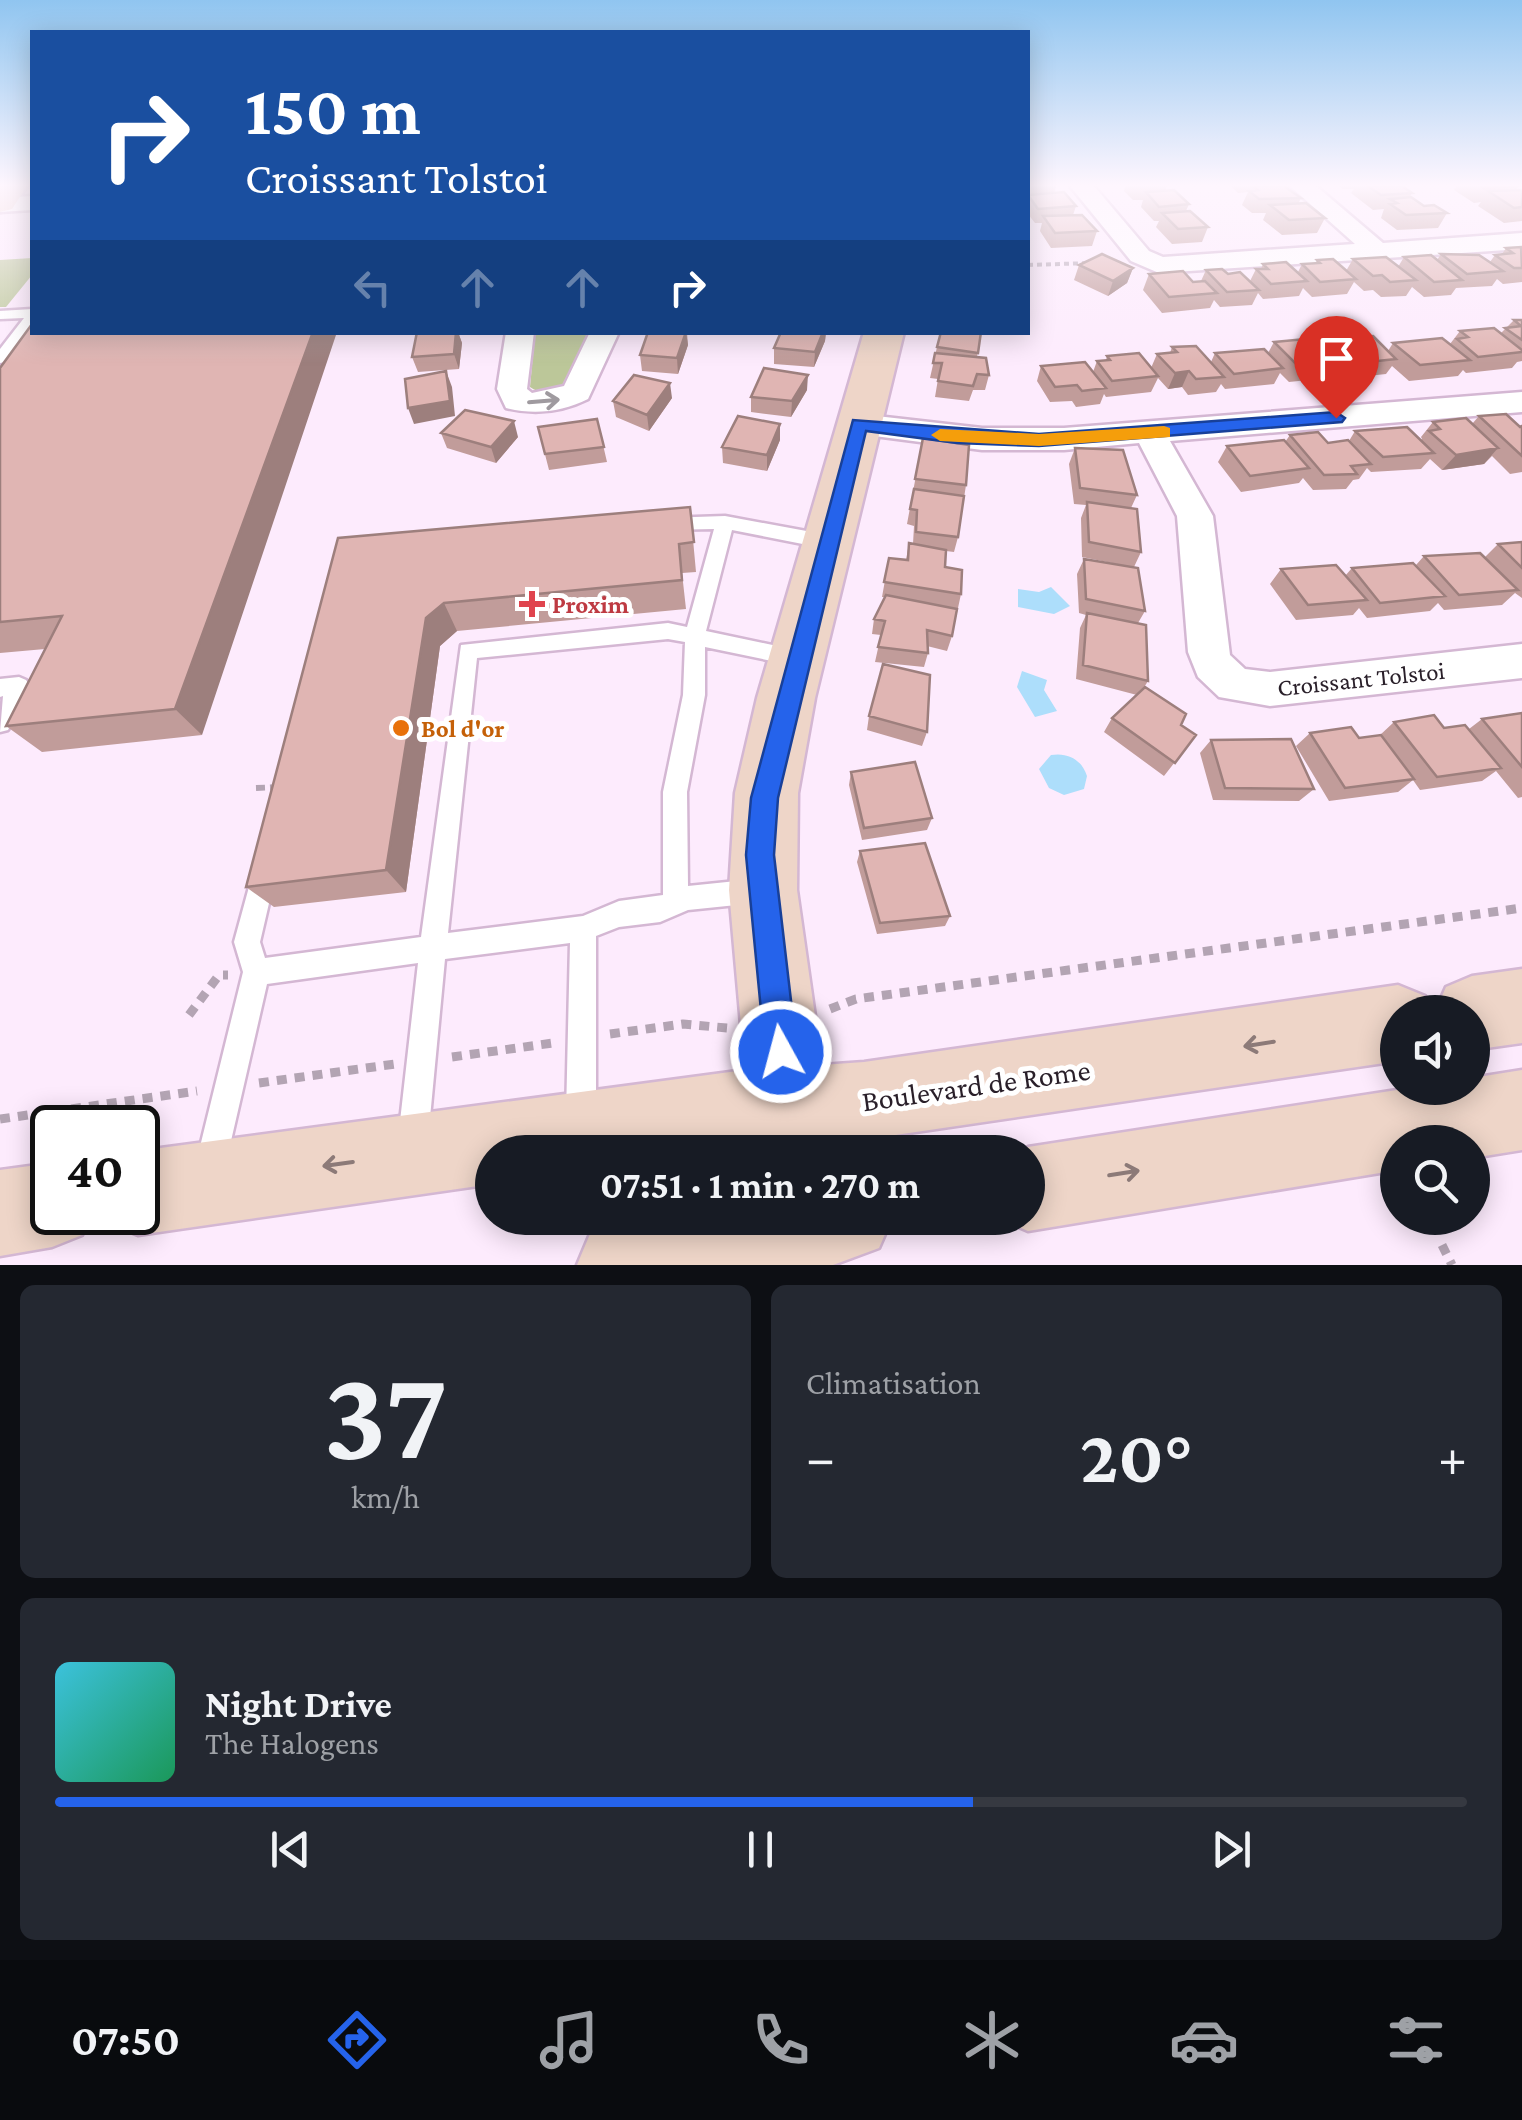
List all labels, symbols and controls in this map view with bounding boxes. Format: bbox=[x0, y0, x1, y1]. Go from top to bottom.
icon: right bbox=[80, 70, 210, 200]
text: 150 m bbox=[245, 71, 421, 149]
text: Croissant Tolstoi bbox=[245, 153, 548, 203]
icon: left bbox=[345, 260, 400, 315]
icon: ahead bbox=[450, 260, 505, 315]
icon: ahead bbox=[555, 260, 610, 315]
icon: right bbox=[660, 260, 715, 315]
pin bbox=[1294, 316, 1379, 419]
icon: arrive bbox=[1309, 331, 1364, 386]
one-way arrow bbox=[527, 391, 559, 410]
place label: Proxim bbox=[552, 591, 629, 618]
marker: Proxim bbox=[521, 593, 543, 615]
street label: Croissant Tolstoi bbox=[1276, 657, 1446, 701]
place label: Bol d'or bbox=[421, 715, 504, 742]
marker: Bol d'or bbox=[390, 717, 412, 739]
map controls bbox=[1380, 995, 1490, 1235]
button: sound bbox=[1380, 995, 1490, 1105]
position arrow bbox=[729, 1000, 833, 1104]
one-way arrow bbox=[1244, 1035, 1276, 1053]
street label: Boulevard de Rome bbox=[860, 1053, 1092, 1117]
speed limit sign: 40 bbox=[30, 1105, 160, 1235]
button: search bbox=[1380, 1125, 1490, 1235]
one-way arrow bbox=[322, 1156, 355, 1174]
one-way arrow bbox=[1107, 1163, 1139, 1182]
text: 07:51 · 1 min · 270 m bbox=[600, 1164, 920, 1206]
text: 37 bbox=[323, 1341, 448, 1486]
text: Climatisation bbox=[806, 1365, 981, 1401]
text: 20° bbox=[1080, 1415, 1193, 1498]
text: − bbox=[806, 1427, 835, 1488]
text: + bbox=[1438, 1427, 1467, 1488]
text: km/h bbox=[351, 1479, 420, 1515]
text: Night Drive bbox=[205, 1683, 392, 1725]
text: The Halogens bbox=[205, 1725, 379, 1761]
icon: previous bbox=[263, 1822, 318, 1877]
icon: pause bbox=[733, 1822, 788, 1877]
icon: next bbox=[1204, 1822, 1259, 1877]
icon: directions bbox=[322, 2005, 392, 2075]
icon: music bbox=[534, 2005, 604, 2075]
icon: phone bbox=[746, 2005, 816, 2075]
icon: climate bbox=[957, 2005, 1027, 2075]
icon: car bbox=[1169, 2005, 1239, 2075]
icon: filters bbox=[1381, 2005, 1451, 2075]
text: 07:50 bbox=[71, 2015, 180, 2065]

